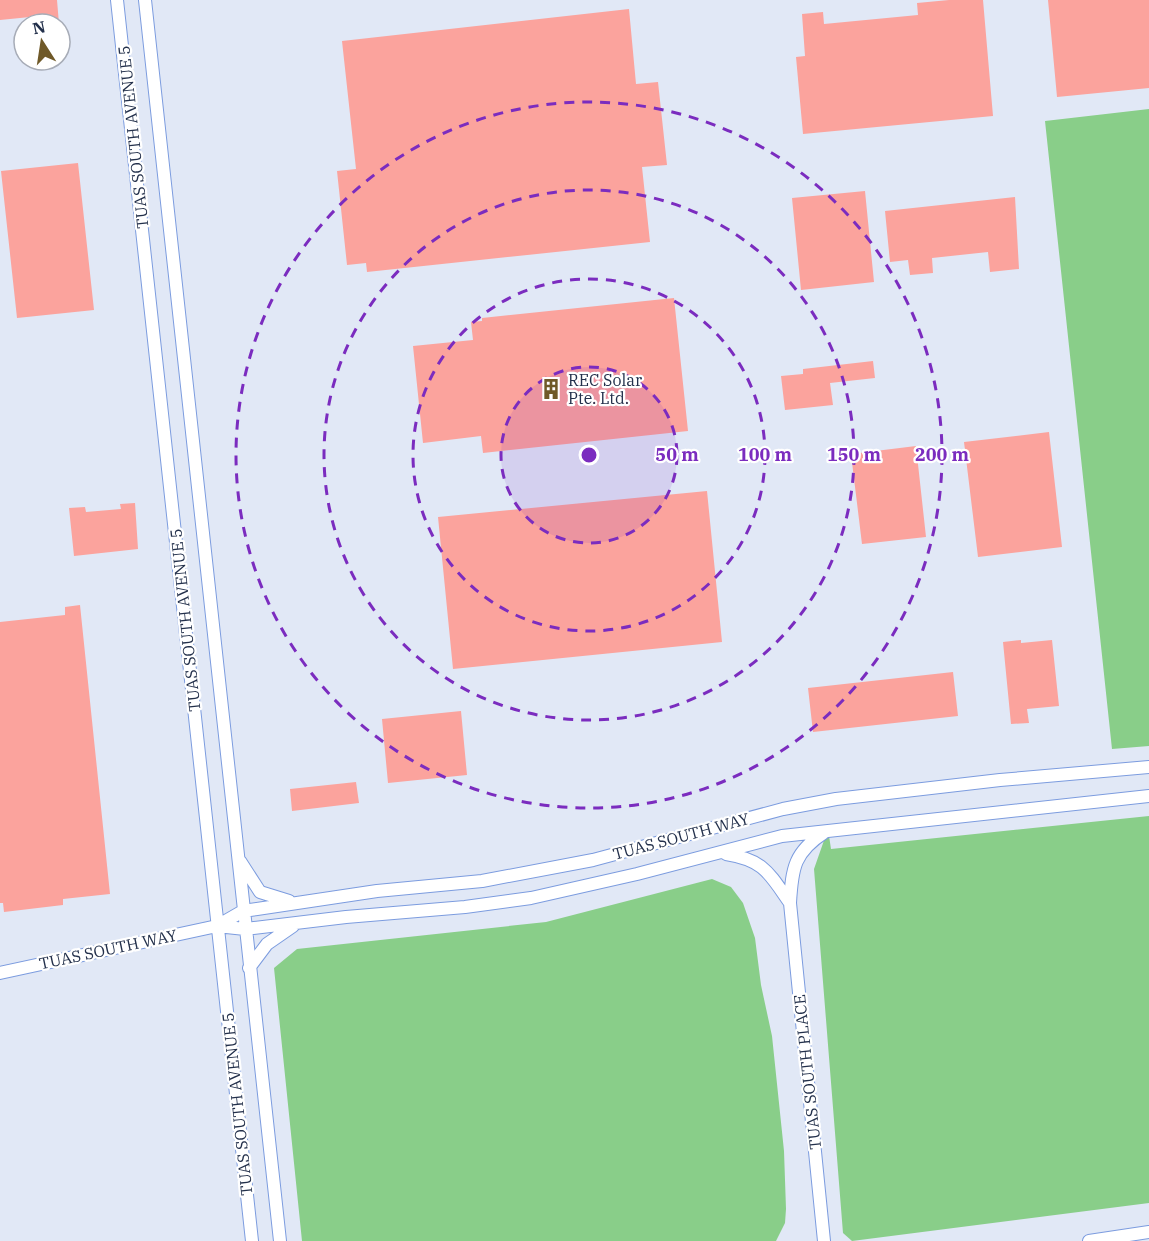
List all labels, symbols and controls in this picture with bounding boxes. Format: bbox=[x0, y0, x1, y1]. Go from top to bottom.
north arrow bbox=[12, 12, 72, 72]
text: N bbox=[31, 16, 47, 38]
street label: TUAS SOUTH AVENUE 5 bbox=[113, 44, 153, 230]
place label: REC Solar Pte. Ltd. bbox=[568, 370, 642, 408]
building icon: REC Solar Pte. Ltd. bbox=[539, 377, 563, 401]
text: 50 m bbox=[655, 443, 699, 466]
text: 100 m bbox=[738, 443, 793, 466]
text: 150 m bbox=[827, 443, 882, 466]
text: 200 m bbox=[915, 443, 970, 466]
centre of rings bbox=[579, 445, 599, 465]
street label: TUAS SOUTH AVENUE 5 bbox=[165, 527, 205, 713]
street label: TUAS SOUTH WAY bbox=[611, 808, 751, 864]
street label: TUAS SOUTH WAY bbox=[37, 925, 179, 973]
street label: TUAS SOUTH PLACE bbox=[789, 993, 825, 1151]
street label: TUAS SOUTH AVENUE 5 bbox=[217, 1011, 257, 1197]

